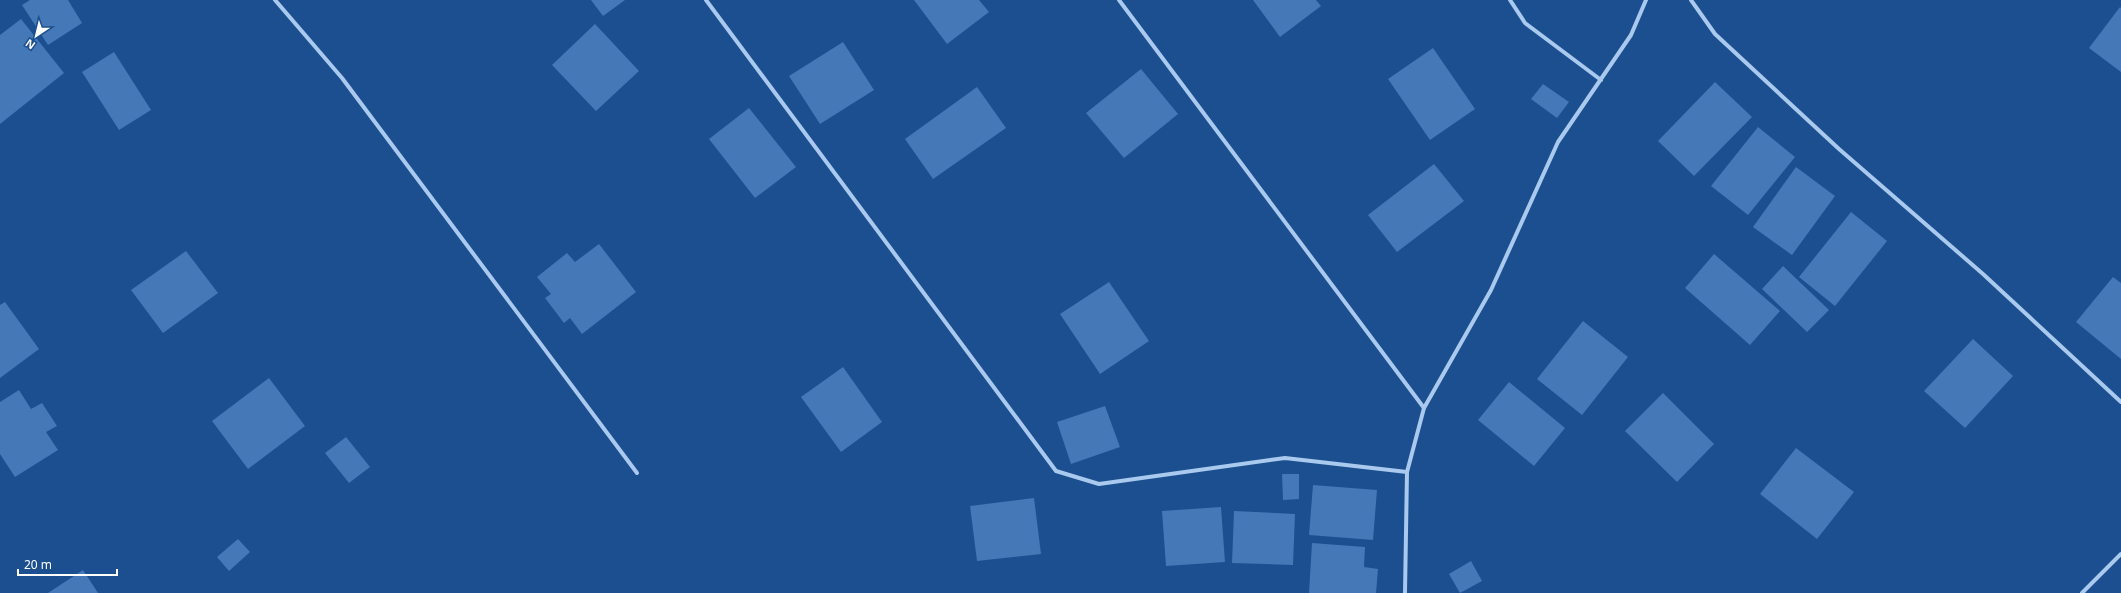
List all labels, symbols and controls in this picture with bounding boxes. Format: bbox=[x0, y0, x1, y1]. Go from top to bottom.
north arrow bbox=[16, 16, 56, 56]
text: N bbox=[22, 36, 38, 53]
scale bar bbox=[18, 551, 117, 577]
text: 20 m bbox=[24, 556, 52, 573]

